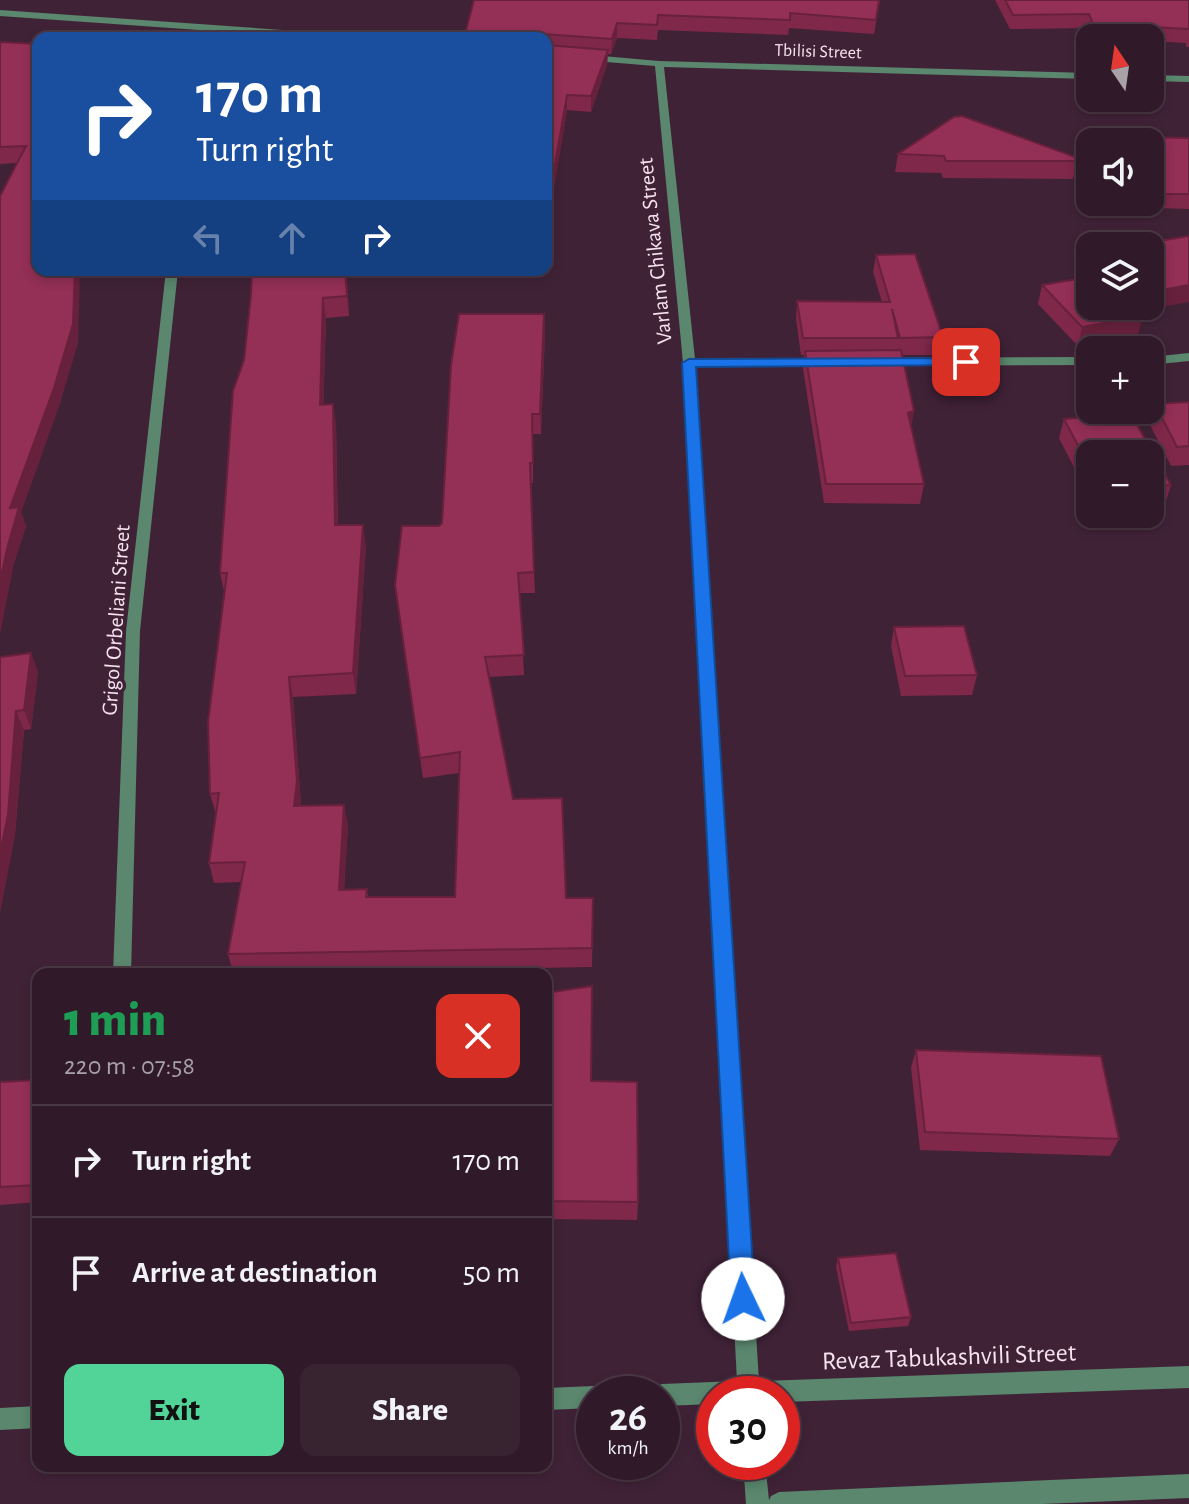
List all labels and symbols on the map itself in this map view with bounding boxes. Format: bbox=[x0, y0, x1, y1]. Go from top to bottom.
north arrow bbox=[1076, 24, 1164, 112]
street label: Tbilisi Street bbox=[774, 41, 862, 63]
street label: Varlam Chikava Street bbox=[634, 157, 676, 345]
pin bbox=[932, 328, 1000, 396]
street label: Grigol Orbeliani Street bbox=[98, 524, 134, 716]
position arrow bbox=[701, 1257, 785, 1341]
street label: Revaz Tabukashvili Street bbox=[822, 1340, 1076, 1374]
speed limit sign: 30 bbox=[696, 1376, 800, 1480]

